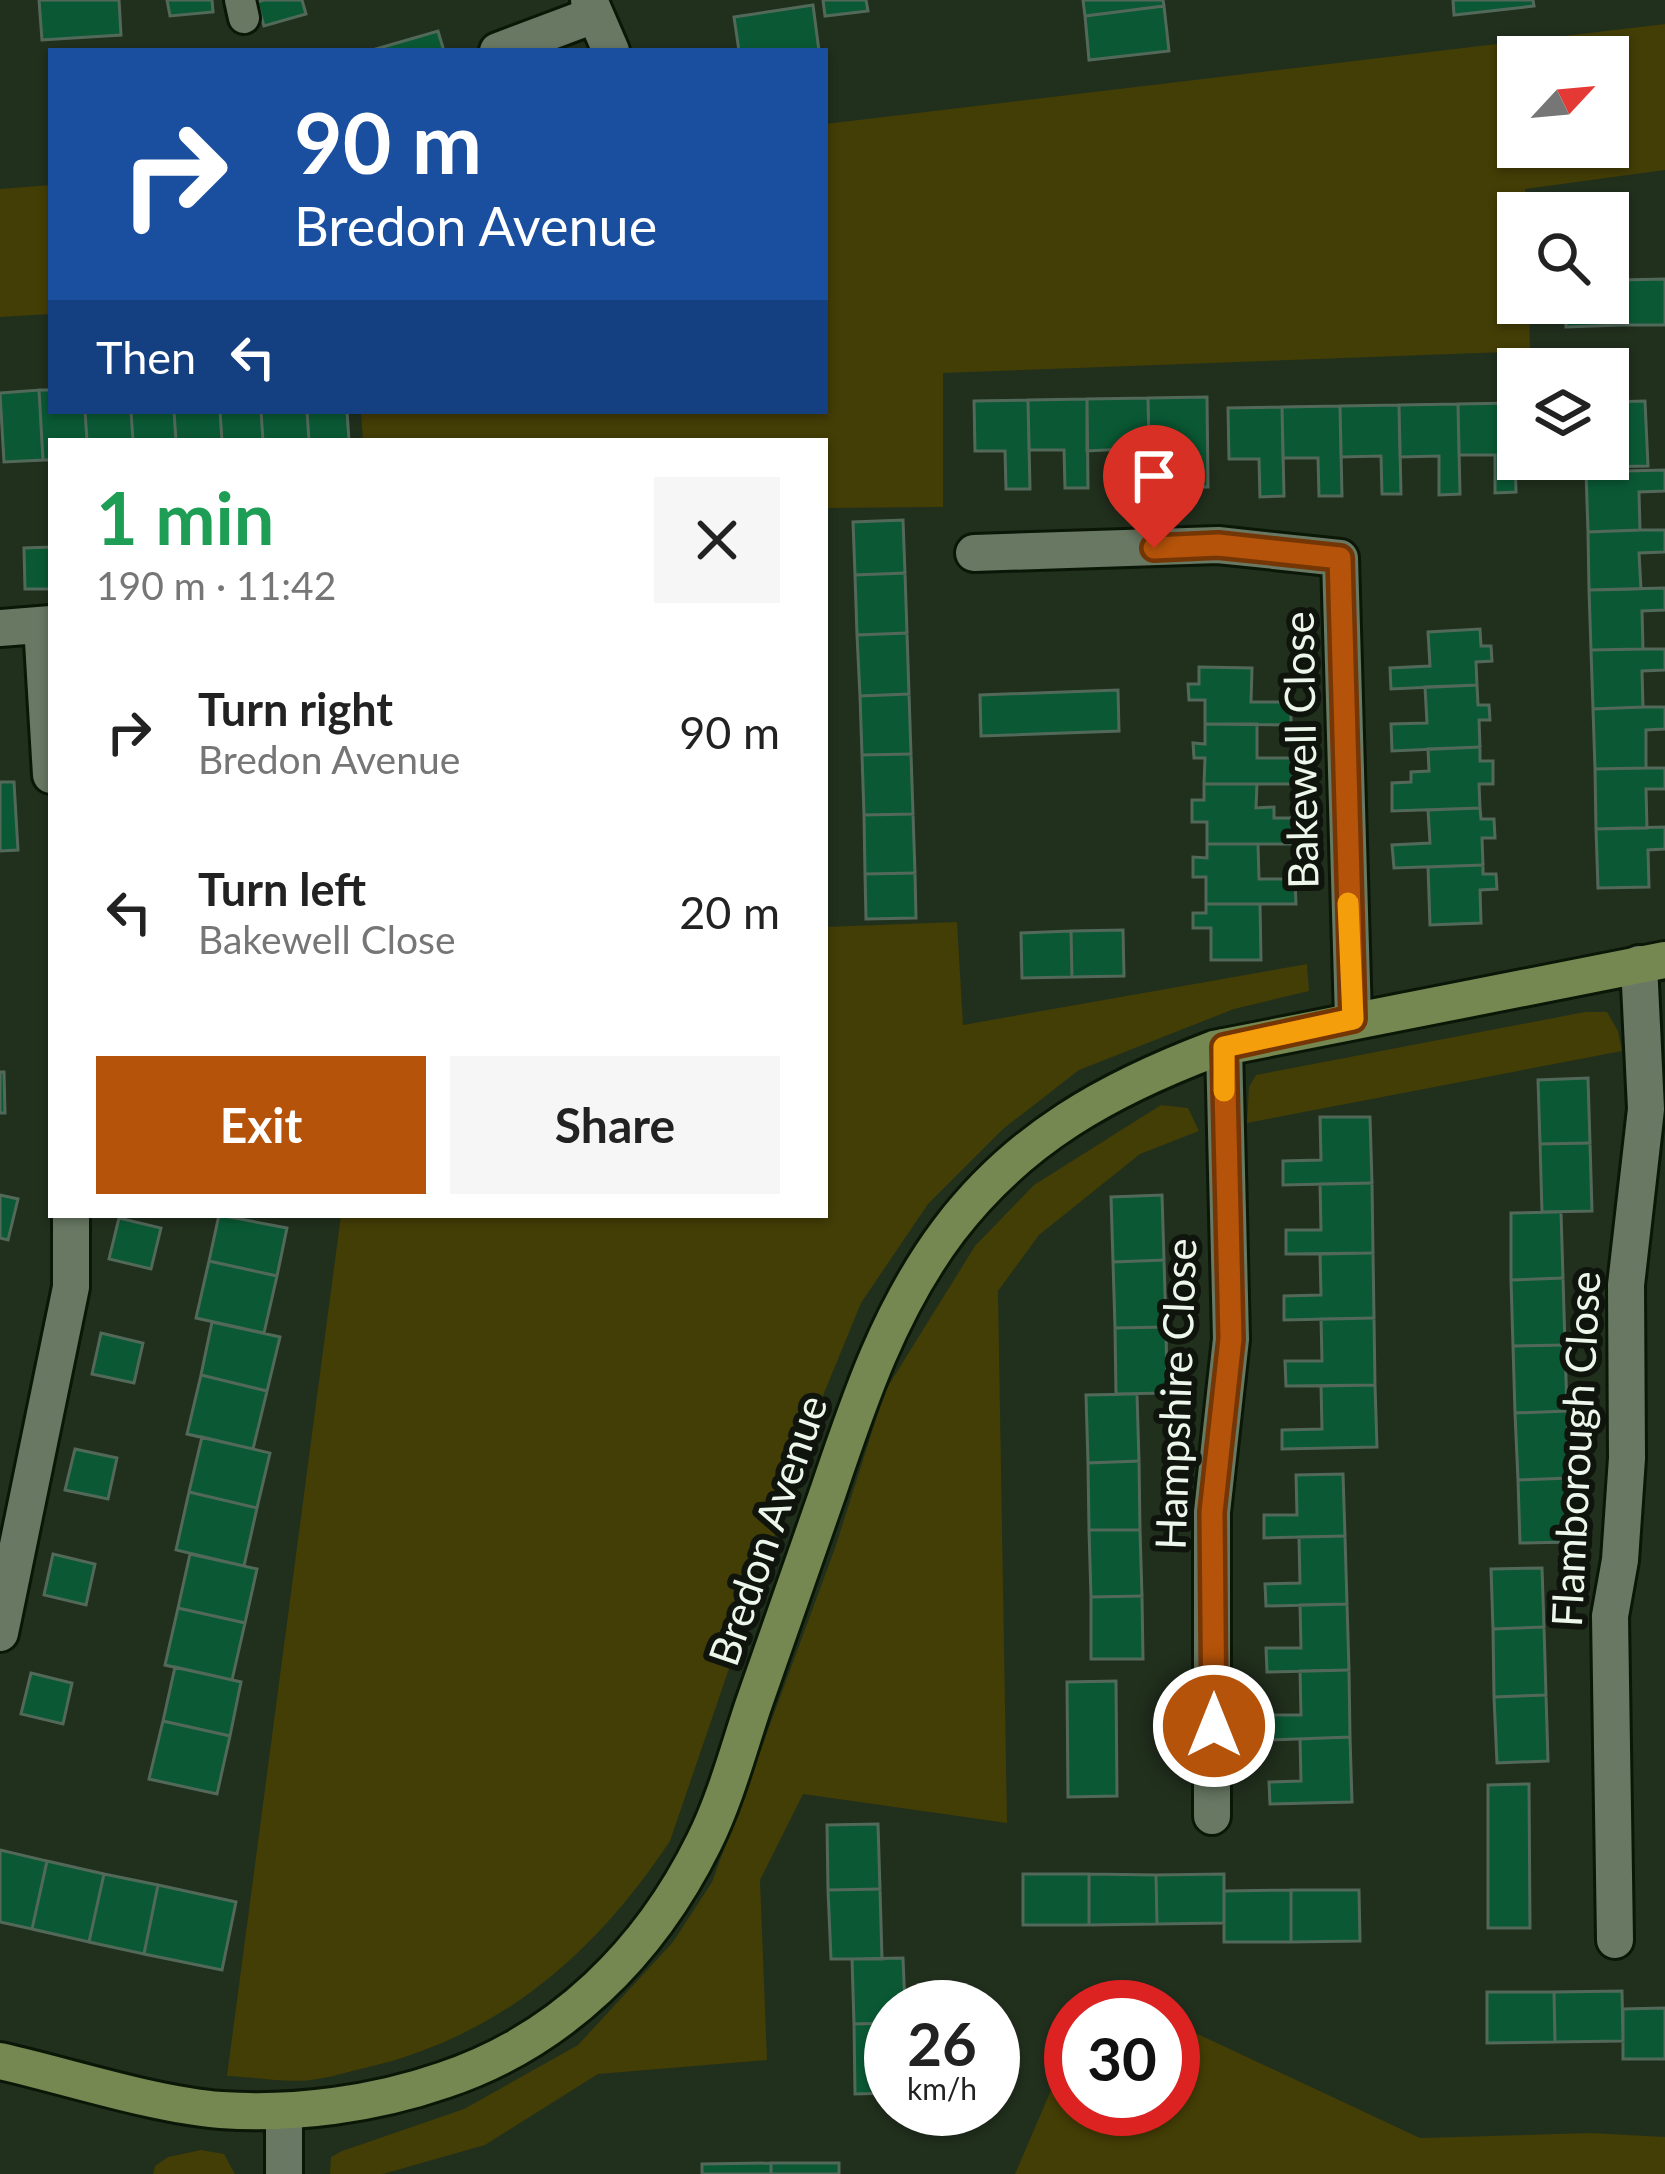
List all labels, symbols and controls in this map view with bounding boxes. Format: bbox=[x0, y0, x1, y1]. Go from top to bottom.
north arrow bbox=[1497, 36, 1629, 168]
map controls bbox=[1497, 36, 1629, 480]
text: 90 m bbox=[294, 91, 482, 192]
icon: right bbox=[96, 96, 252, 252]
button: search bbox=[1497, 192, 1629, 324]
text: Bredon Avenue bbox=[294, 193, 657, 258]
icon: left bbox=[220, 324, 286, 390]
text: Then bbox=[96, 330, 196, 384]
button: layers bbox=[1497, 348, 1629, 480]
pin bbox=[1103, 425, 1205, 548]
icon: arrive bbox=[1121, 443, 1187, 509]
text: 1 min bbox=[96, 474, 274, 560]
button: close bbox=[654, 477, 780, 603]
text: 190 m · 11:42 bbox=[96, 562, 336, 608]
street label: Bakewell Close bbox=[1273, 611, 1327, 889]
text: Turn right bbox=[198, 682, 393, 736]
icon: right bbox=[96, 699, 162, 765]
text: 90 m bbox=[679, 705, 780, 759]
text: Bredon Avenue bbox=[198, 736, 460, 782]
text: Turn left bbox=[198, 862, 366, 916]
icon: left bbox=[96, 879, 162, 945]
text: 20 m bbox=[679, 885, 780, 939]
text: Bakewell Close bbox=[198, 916, 456, 962]
button: Exit bbox=[96, 1056, 426, 1194]
button: Share bbox=[450, 1056, 780, 1194]
street label: Hampshire Close bbox=[1145, 1237, 1205, 1551]
street label: Flamborough Close bbox=[1541, 1270, 1609, 1628]
street label: Bredon Avenue bbox=[697, 1388, 837, 1672]
position arrow bbox=[1151, 1663, 1277, 1789]
speed limit sign: 30 bbox=[1044, 1980, 1200, 2136]
text: 26 bbox=[907, 2007, 977, 2079]
text: km/h bbox=[907, 2070, 977, 2106]

